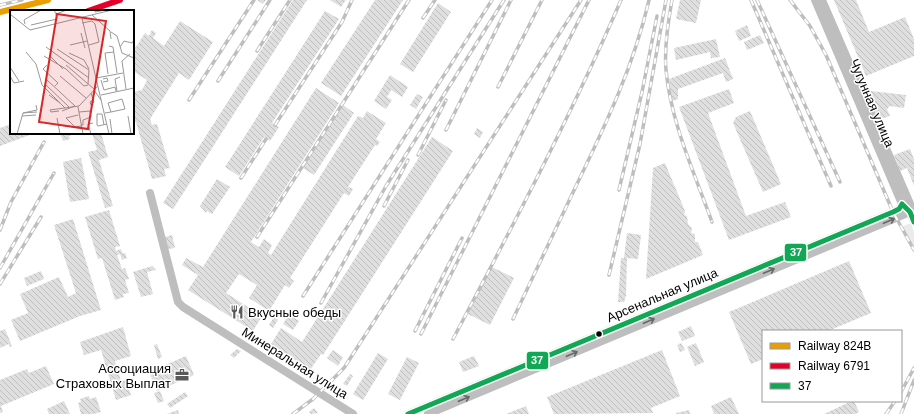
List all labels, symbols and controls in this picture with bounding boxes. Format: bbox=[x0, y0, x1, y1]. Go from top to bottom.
inset map bbox=[10, 10, 134, 134]
street label: Чугунная улица bbox=[847, 57, 898, 150]
one-way arrow bbox=[883, 217, 895, 225]
line badge: 37 bbox=[784, 243, 807, 262]
text: 37 bbox=[790, 246, 802, 258]
street label: Арсенальная улица bbox=[604, 265, 720, 325]
one-way arrow bbox=[763, 267, 775, 275]
restaurant icon: Вкусные обеды bbox=[229, 304, 245, 320]
place label: Вкусные обеды bbox=[248, 305, 341, 320]
one-way arrow bbox=[643, 317, 655, 325]
street label: Минеральная улица bbox=[239, 324, 351, 402]
unlabelled marker bbox=[594, 329, 604, 339]
legend bbox=[762, 330, 902, 402]
text: Railway 824В bbox=[798, 339, 871, 353]
one-way arrow bbox=[565, 349, 577, 357]
line badge: 37 bbox=[526, 351, 549, 370]
text: 37 bbox=[531, 354, 543, 366]
text: Railway 6791 bbox=[798, 359, 870, 373]
place label: Ассоциация Страховых Выплат bbox=[56, 361, 171, 391]
office icon: Ассоциация Страховых Выплат bbox=[174, 367, 190, 383]
text: 37 bbox=[798, 379, 812, 393]
one-way arrow bbox=[457, 395, 469, 402]

